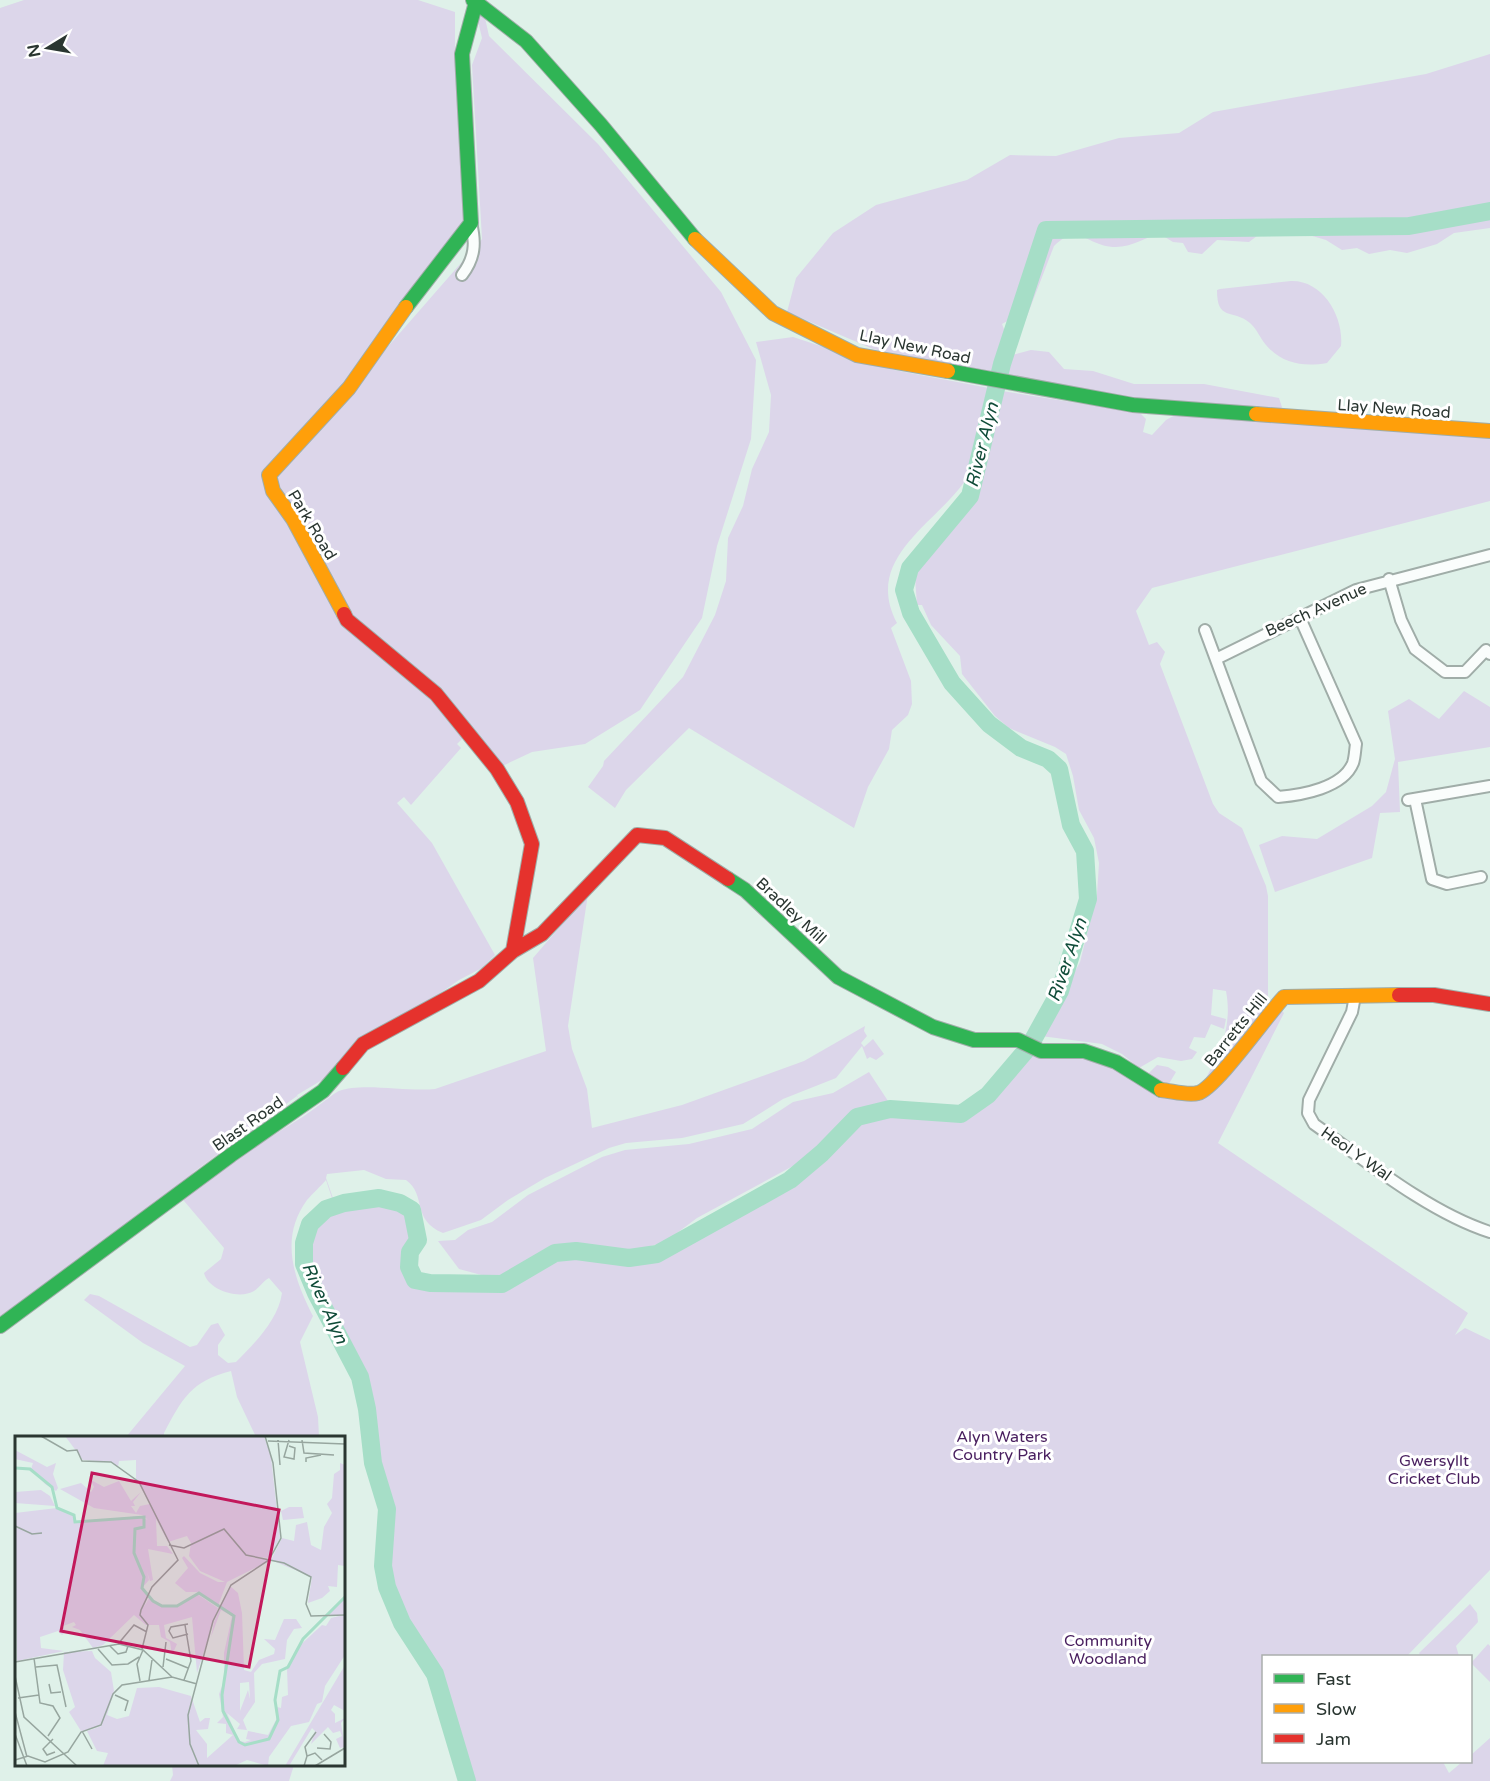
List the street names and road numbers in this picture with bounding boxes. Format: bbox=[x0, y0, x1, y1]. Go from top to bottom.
street label: Llay New Road bbox=[857, 325, 973, 369]
street label: Llay New Road bbox=[1337, 395, 1451, 423]
street label: Park Road bbox=[283, 486, 341, 564]
street label: Beech Avenue bbox=[1262, 579, 1370, 641]
street label: Bradley Mill bbox=[752, 873, 830, 949]
street label: Barretts Hill bbox=[1200, 989, 1272, 1071]
street label: Blast Road bbox=[209, 1092, 287, 1156]
street label: Heol Y Wal bbox=[1317, 1122, 1395, 1186]

